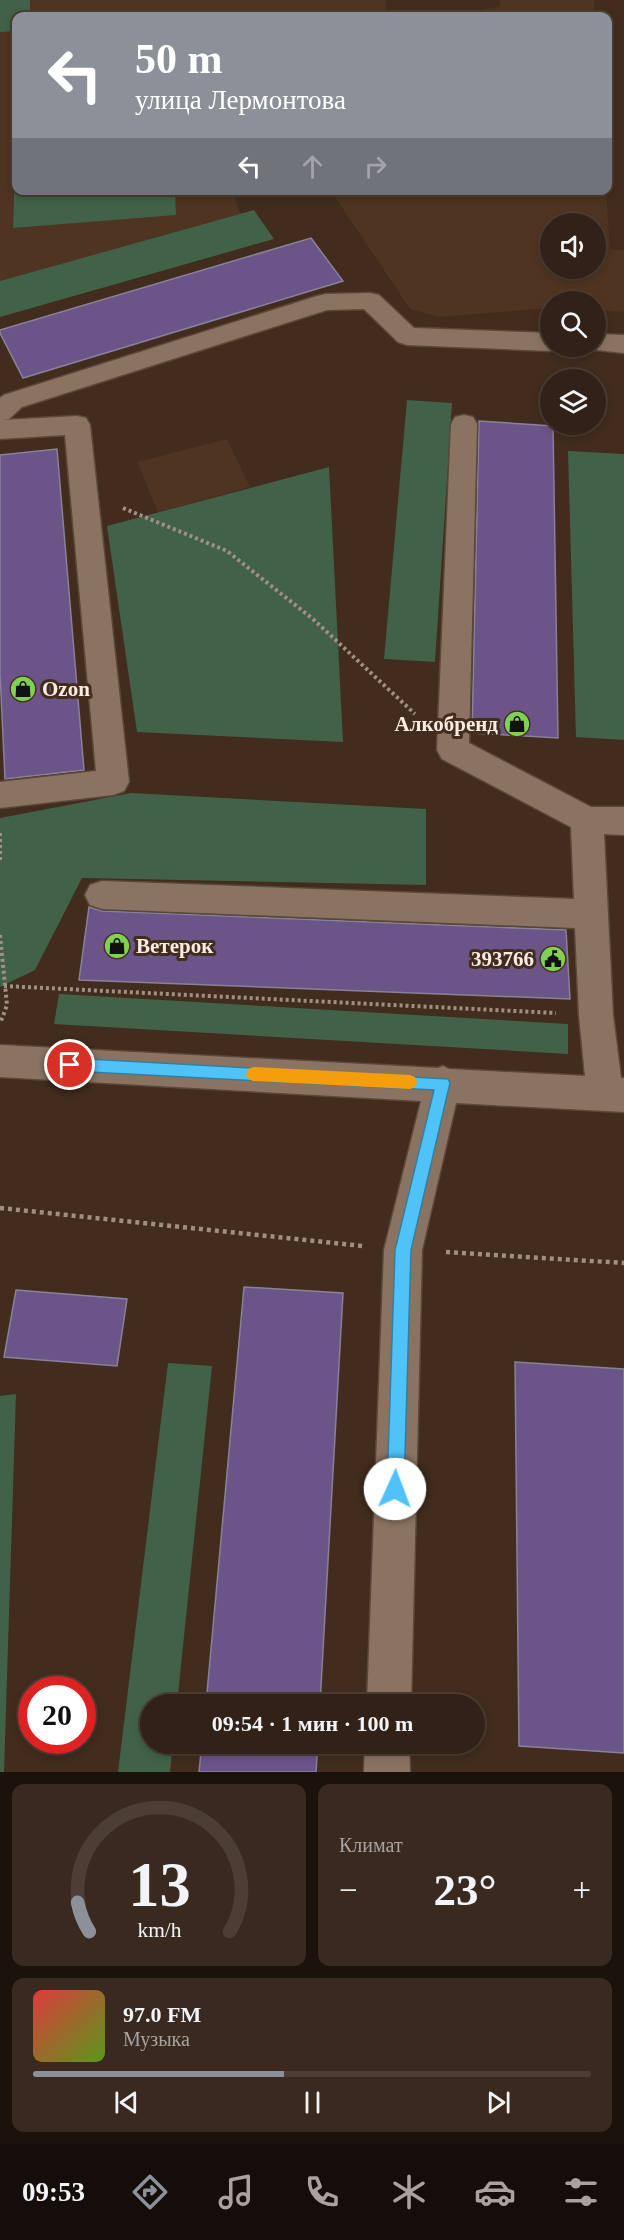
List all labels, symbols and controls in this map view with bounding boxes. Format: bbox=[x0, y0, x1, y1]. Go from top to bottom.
icon: left bbox=[36, 36, 114, 114]
text: 50 m bbox=[135, 36, 223, 82]
text: улица Лермонтова bbox=[135, 85, 346, 115]
icon: left bbox=[233, 150, 266, 183]
icon: ahead bbox=[296, 150, 329, 183]
icon: right bbox=[359, 150, 392, 183]
map controls bbox=[540, 213, 606, 435]
button: sound bbox=[540, 213, 606, 279]
button: search bbox=[540, 291, 606, 357]
button: layers bbox=[540, 369, 606, 435]
shop icon: Ozon bbox=[8, 674, 38, 704]
place label: Ozon bbox=[42, 677, 90, 701]
shop icon: Алкобренд bbox=[502, 709, 532, 739]
place label: Алкобренд bbox=[395, 712, 498, 736]
shop icon: Ветерок bbox=[102, 931, 132, 961]
place label: Ветерок bbox=[136, 934, 214, 958]
public building icon: 393766 bbox=[538, 944, 568, 974]
place label: 393766 bbox=[471, 947, 534, 971]
pin bbox=[44, 1039, 95, 1090]
icon: arrive bbox=[53, 1048, 86, 1081]
position arrow bbox=[363, 1457, 427, 1521]
speed limit sign: 20 bbox=[18, 1676, 96, 1754]
text: 09:54 · 1 мин · 100 m bbox=[212, 1711, 413, 1736]
text: Климат bbox=[339, 1834, 403, 1856]
text: 13 bbox=[128, 1850, 190, 1919]
text: 23° bbox=[434, 1865, 497, 1915]
text: − bbox=[339, 1872, 358, 1908]
text: + bbox=[572, 1872, 591, 1908]
text: km/h bbox=[137, 1918, 181, 1942]
text: 97.0 FM bbox=[123, 2002, 201, 2027]
text: Музыка bbox=[123, 2028, 190, 2050]
icon: previous bbox=[110, 2086, 143, 2119]
icon: pause bbox=[296, 2086, 329, 2119]
icon: next bbox=[482, 2086, 515, 2119]
icon: directions bbox=[129, 2171, 171, 2213]
icon: music bbox=[215, 2171, 257, 2213]
icon: phone bbox=[301, 2171, 343, 2213]
icon: climate bbox=[388, 2171, 430, 2213]
icon: car bbox=[474, 2171, 516, 2213]
icon: filters bbox=[560, 2171, 602, 2213]
text: 09:53 bbox=[22, 2177, 85, 2207]

